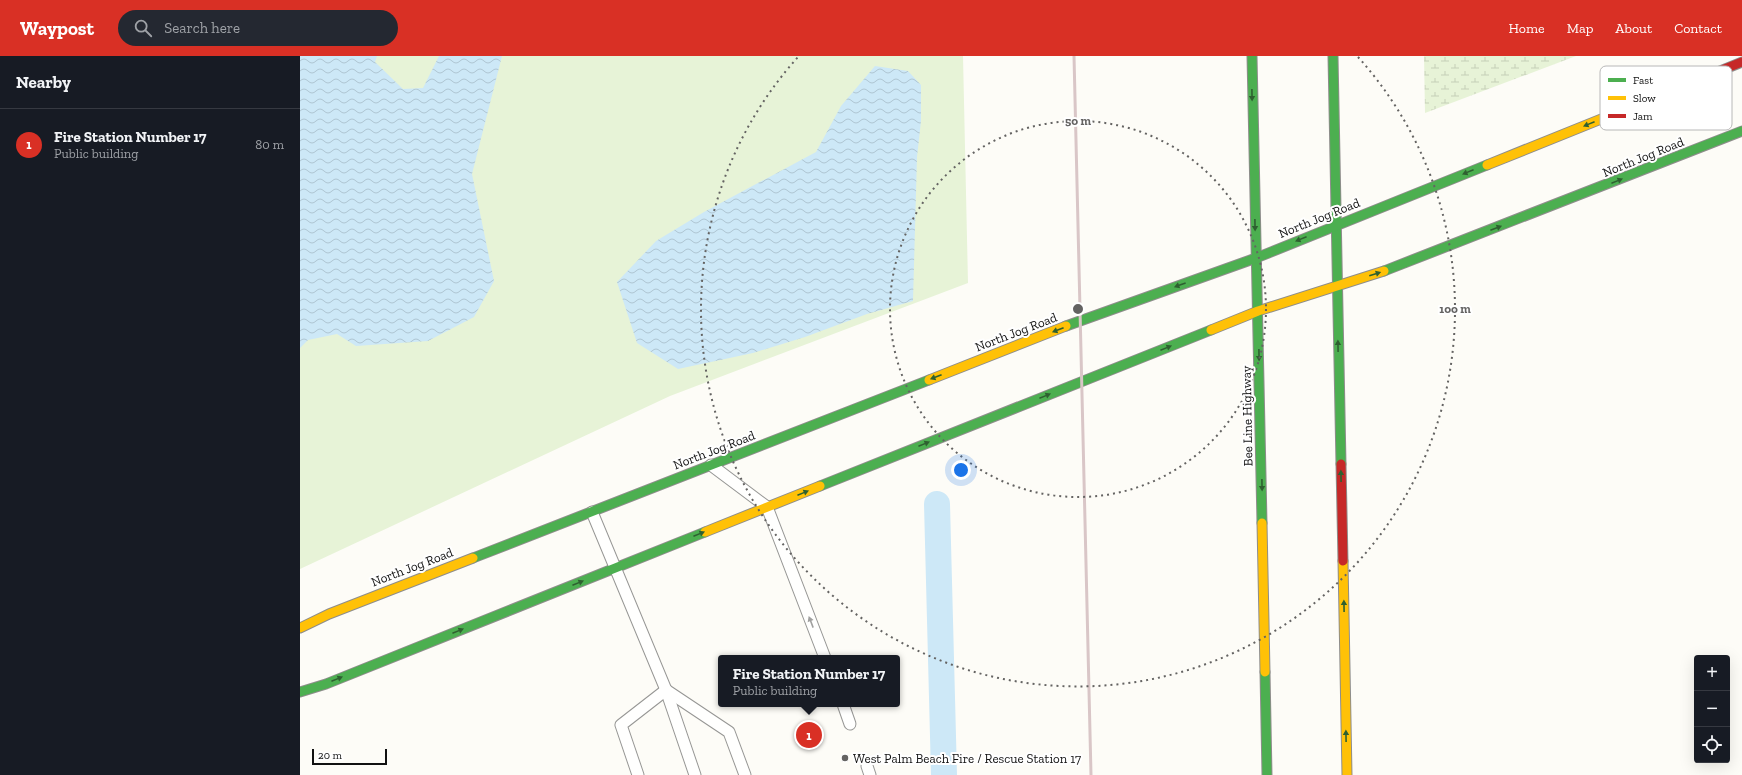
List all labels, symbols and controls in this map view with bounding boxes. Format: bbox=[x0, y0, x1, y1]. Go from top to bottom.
search box bbox=[118, 10, 398, 46]
text: Waypost bbox=[20, 17, 94, 40]
icon: search bbox=[132, 17, 154, 39]
text: Search here bbox=[164, 19, 240, 37]
text: Home bbox=[1509, 20, 1545, 37]
text: Map bbox=[1567, 20, 1593, 37]
text: About bbox=[1615, 20, 1652, 37]
text: Contact bbox=[1674, 20, 1722, 37]
legend bbox=[1600, 66, 1732, 130]
text: Nearby bbox=[16, 72, 71, 92]
text: Fast bbox=[1633, 74, 1654, 87]
one-way arrow bbox=[1249, 89, 1256, 101]
text: Slow bbox=[1633, 92, 1656, 105]
text: Jam bbox=[1633, 110, 1653, 123]
text: 50 m bbox=[1065, 114, 1091, 128]
one-way arrow bbox=[1582, 121, 1594, 127]
text: Fire Station Number 17 bbox=[54, 128, 206, 146]
street label: North Jog Road bbox=[1600, 134, 1686, 180]
text: 1 bbox=[26, 137, 32, 152]
text: 80 m bbox=[255, 137, 284, 152]
text: Public building bbox=[54, 146, 138, 161]
one-way arrow bbox=[1463, 169, 1474, 175]
one-way arrow bbox=[1612, 177, 1624, 183]
street label: North Jog Road bbox=[1276, 195, 1362, 241]
one-way arrow bbox=[1252, 219, 1259, 231]
one-way arrow bbox=[1491, 224, 1503, 230]
one-way arrow bbox=[1295, 237, 1307, 243]
one-way arrow bbox=[1369, 271, 1381, 277]
one-way arrow bbox=[1173, 283, 1185, 289]
centre of rings bbox=[1071, 302, 1085, 316]
text: 100 m bbox=[1439, 302, 1471, 316]
street label: North Jog Road bbox=[973, 310, 1059, 354]
one-way arrow bbox=[1051, 328, 1063, 334]
one-way arrow bbox=[1335, 340, 1342, 352]
one-way arrow bbox=[1160, 344, 1172, 350]
one-way arrow bbox=[1256, 349, 1262, 362]
street label: Bee Line Highway bbox=[1239, 365, 1255, 466]
one-way arrow bbox=[930, 375, 942, 381]
one-way arrow bbox=[1039, 393, 1051, 399]
street label: North Jog Road bbox=[671, 428, 757, 472]
one-way arrow bbox=[919, 441, 931, 447]
your location bbox=[951, 460, 971, 480]
one-way arrow bbox=[1338, 469, 1344, 482]
one-way arrow bbox=[1258, 479, 1265, 491]
one-way arrow bbox=[798, 489, 810, 495]
one-way arrow bbox=[693, 531, 705, 537]
street label: North Jog Road bbox=[369, 545, 455, 589]
one-way arrow bbox=[573, 579, 585, 585]
one-way arrow bbox=[1341, 599, 1347, 612]
one-way arrow bbox=[808, 615, 814, 627]
one-way arrow bbox=[452, 628, 463, 634]
popup bbox=[718, 655, 900, 707]
map controls bbox=[1694, 655, 1730, 763]
button: + bbox=[1694, 655, 1730, 691]
text: Fire Station Number 17 bbox=[733, 665, 885, 683]
one-way arrow bbox=[331, 676, 343, 682]
text: Public building bbox=[733, 683, 817, 698]
button: − bbox=[1694, 691, 1730, 727]
pin: 1 bbox=[796, 720, 822, 750]
button: locate bbox=[1694, 727, 1730, 763]
one-way arrow bbox=[1343, 730, 1350, 742]
scale bar bbox=[312, 747, 387, 766]
text: 20 m bbox=[318, 749, 342, 762]
place label: West Palm Beach Fire / Rescue Station 17 bbox=[853, 751, 1081, 766]
marker: West Palm Beach Fire / Rescue Station 17 bbox=[840, 753, 850, 763]

